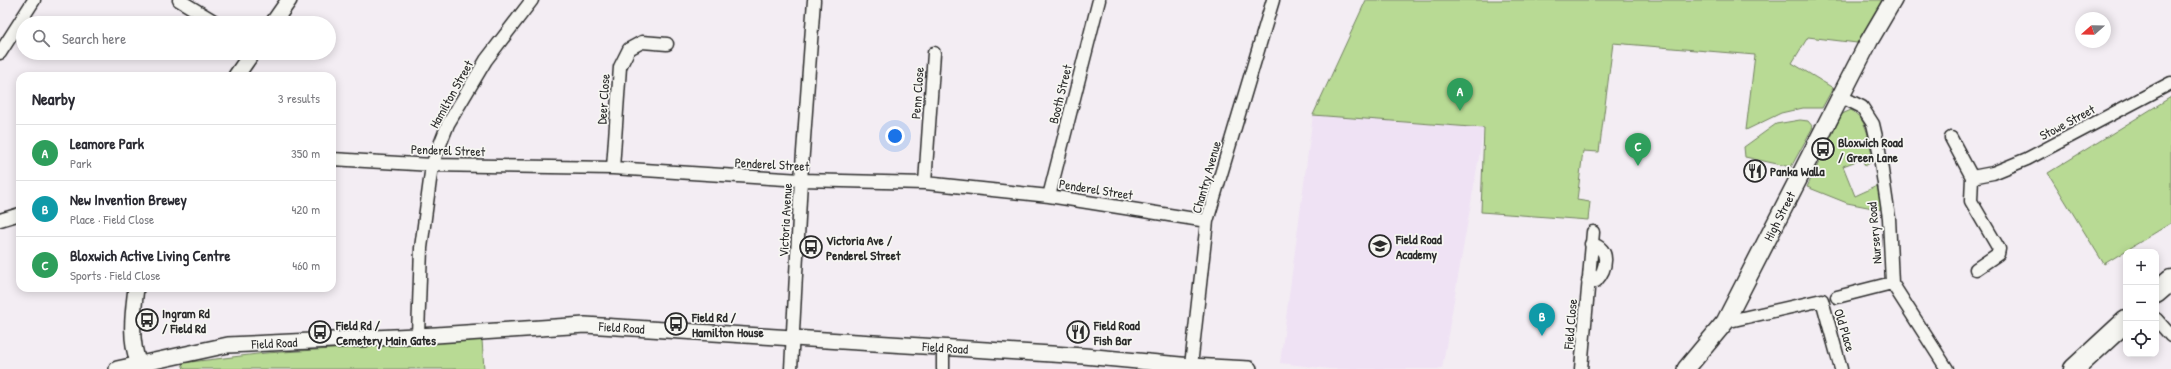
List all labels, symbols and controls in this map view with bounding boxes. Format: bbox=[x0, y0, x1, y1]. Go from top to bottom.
north arrow bbox=[2075, 12, 2111, 48]
search box bbox=[16, 16, 336, 60]
icon: search bbox=[30, 27, 52, 49]
text: Search here bbox=[62, 28, 126, 49]
street label: Hamilton Street bbox=[425, 56, 477, 131]
street label: Booth Street bbox=[1044, 62, 1076, 125]
street label: Penn Close bbox=[906, 66, 928, 120]
street label: Deer Close bbox=[592, 73, 614, 125]
pin: A bbox=[1447, 78, 1473, 111]
text: Nearby bbox=[32, 87, 75, 110]
text: 3 results bbox=[278, 89, 320, 107]
street label: Stowe Street bbox=[2036, 100, 2098, 144]
your location bbox=[885, 126, 905, 146]
text: Leamore Park bbox=[70, 133, 144, 154]
pin: C bbox=[1625, 133, 1651, 166]
place label: Bloxwich Road / Green Lane bbox=[1838, 133, 1904, 166]
bus stop icon: Bloxwich Road / Green Lane bbox=[1810, 136, 1836, 162]
street label: Chantry Avenue bbox=[1187, 139, 1225, 215]
street label: Penderel Street bbox=[410, 140, 486, 160]
text: A bbox=[42, 144, 48, 162]
text: 350 m bbox=[291, 144, 320, 162]
street label: Penderel Street bbox=[734, 153, 810, 175]
text: Park bbox=[70, 154, 92, 172]
restaurant icon: Panka Walla bbox=[1742, 158, 1768, 184]
place label: Panka Walla bbox=[1770, 162, 1825, 180]
street label: Penderel Street bbox=[1058, 174, 1135, 204]
street label: Victoria Avenue bbox=[774, 183, 796, 257]
street label: High Street bbox=[1759, 188, 1800, 244]
text: New Invention Brewey bbox=[70, 189, 187, 210]
text: B bbox=[42, 200, 48, 218]
text: 420 m bbox=[291, 200, 320, 218]
street label: Nursery Road bbox=[1862, 201, 1886, 265]
text: Place · Field Close bbox=[70, 210, 154, 228]
place label: Field Road Academy bbox=[1395, 230, 1443, 264]
place label: Victoria Ave / Penderel Street bbox=[826, 231, 901, 264]
school or university icon: Field Road Academy bbox=[1367, 233, 1393, 259]
bus stop icon: Victoria Ave / Penderel Street bbox=[798, 234, 824, 260]
text: Bloxwich Active Living Centre bbox=[70, 245, 230, 266]
map controls bbox=[2123, 249, 2159, 357]
button: + bbox=[2123, 249, 2159, 285]
text: C bbox=[41, 256, 49, 274]
text: 460 m bbox=[292, 256, 320, 274]
text: Sports · Field Close bbox=[70, 266, 160, 284]
button: − bbox=[2123, 285, 2159, 321]
street label: Field Close bbox=[1559, 298, 1581, 351]
pin: B bbox=[1529, 303, 1555, 336]
place label: Ingram Rd / Field Rd bbox=[162, 304, 211, 337]
street label: Old Place bbox=[1830, 306, 1860, 354]
bus stop icon: Ingram Rd / Field Rd bbox=[134, 307, 160, 333]
place label: Field Rd / Hamilton House bbox=[691, 308, 764, 341]
bus stop icon: Field Rd / Hamilton House bbox=[663, 311, 689, 337]
place label: Field Rd / Cemetery Main Gates bbox=[335, 316, 436, 350]
place label: Field Road Fish Bar bbox=[1093, 316, 1141, 349]
street label: Field Road bbox=[597, 317, 645, 338]
bus stop icon: Field Rd / Cemetery Main Gates bbox=[307, 319, 333, 345]
restaurant icon: Field Road Fish Bar bbox=[1065, 319, 1091, 345]
button: locate bbox=[2123, 321, 2159, 357]
street label: Field Road bbox=[250, 333, 298, 353]
street label: Field Road bbox=[921, 337, 969, 358]

